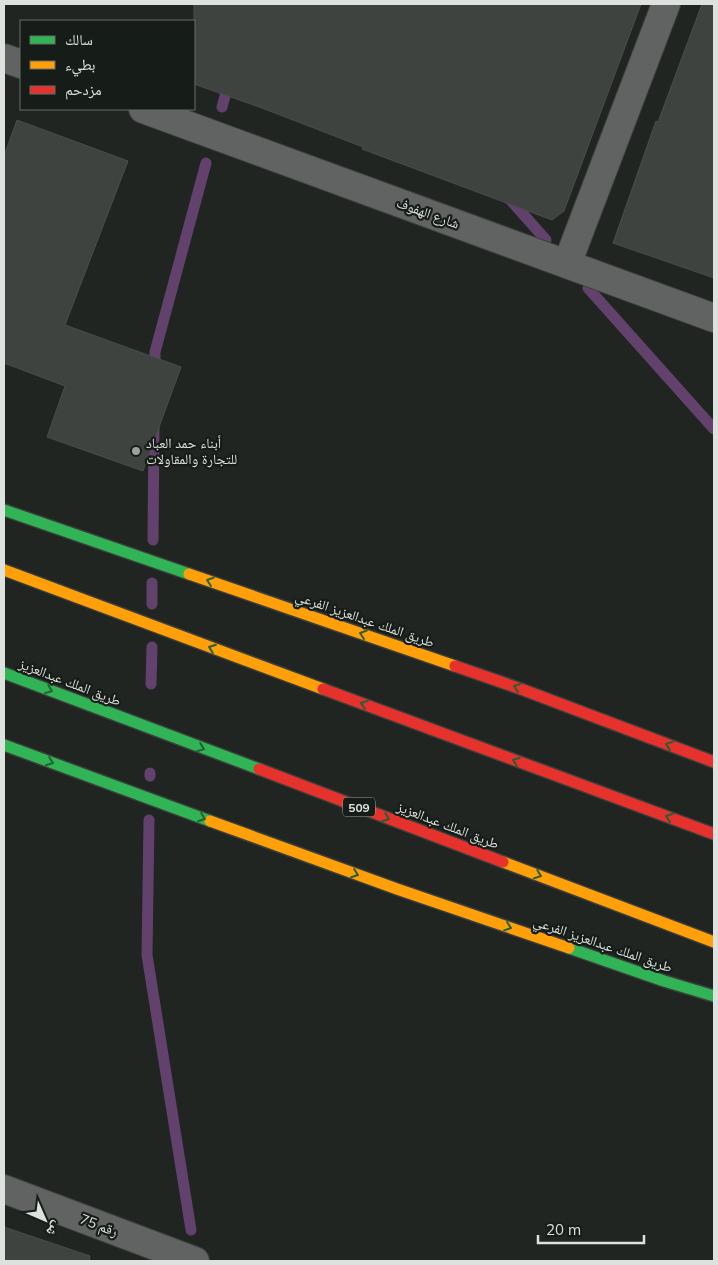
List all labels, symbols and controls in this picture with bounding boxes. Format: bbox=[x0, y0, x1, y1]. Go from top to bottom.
legend bbox=[20, 20, 195, 110]
text: سالك bbox=[65, 30, 93, 49]
text: بطيء bbox=[65, 55, 95, 77]
text: مزدحم bbox=[65, 80, 102, 100]
street label: شارع الهفوف bbox=[394, 193, 462, 234]
place label: أبناء حمد العباد للتجارة والمقاولات bbox=[146, 434, 237, 468]
marker: أبناء حمد العباد للتجارة والمقاولات bbox=[130, 445, 142, 457]
one-way arrow bbox=[206, 577, 214, 587]
street label: طريق الملك عبدالعزيز الفرعي bbox=[292, 587, 437, 654]
one-way arrow bbox=[359, 630, 368, 640]
one-way arrow bbox=[208, 643, 216, 653]
street label: طريق الملك عبدالعزيز bbox=[15, 654, 124, 711]
one-way arrow bbox=[513, 683, 521, 693]
one-way arrow bbox=[45, 684, 53, 694]
one-way arrow bbox=[360, 700, 369, 710]
one-way arrow bbox=[665, 741, 674, 751]
one-way arrow bbox=[197, 742, 205, 752]
one-way arrow bbox=[45, 756, 53, 766]
one-way arrow bbox=[512, 757, 521, 767]
street label: طريق الملك عبدالعزيز bbox=[393, 797, 502, 854]
road number: 509 bbox=[343, 798, 375, 816]
one-way arrow bbox=[197, 812, 206, 822]
one-way arrow bbox=[381, 812, 390, 822]
one-way arrow bbox=[665, 813, 673, 823]
one-way arrow bbox=[350, 868, 359, 878]
one-way arrow bbox=[533, 869, 542, 879]
street label: طريق الملك عبدالعزيز الفرعي bbox=[530, 912, 675, 979]
one-way arrow bbox=[504, 921, 512, 931]
north arrow bbox=[20, 1195, 70, 1245]
street label: رقم 75 bbox=[77, 1210, 121, 1241]
scale bar bbox=[538, 1212, 644, 1244]
text: ش bbox=[42, 1218, 66, 1241]
text: 20 m bbox=[546, 1220, 581, 1239]

